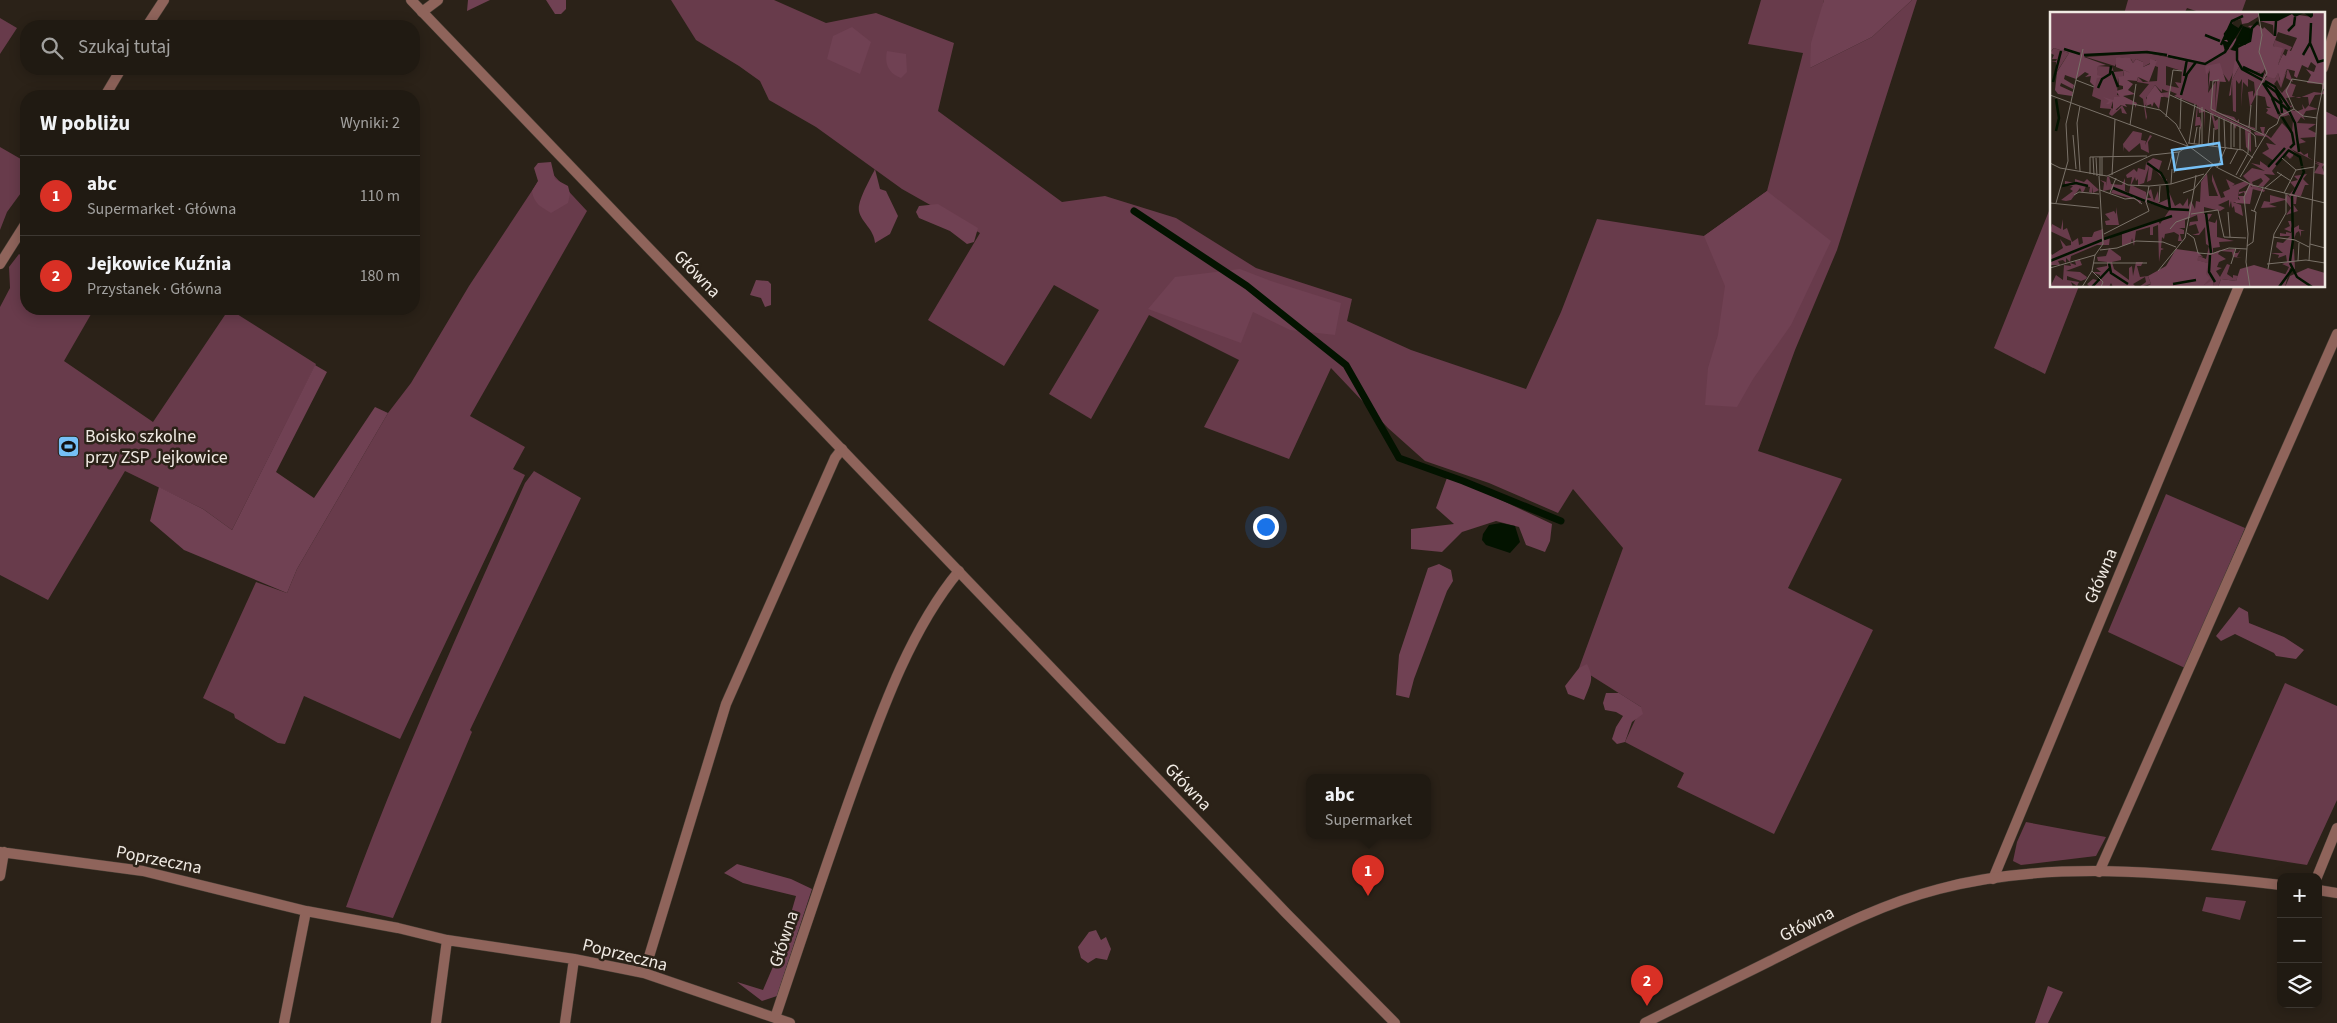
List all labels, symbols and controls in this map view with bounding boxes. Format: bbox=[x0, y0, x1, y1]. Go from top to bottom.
inset map bbox=[2050, 12, 2324, 288]
search box bbox=[20, 20, 420, 75]
icon: search bbox=[38, 34, 66, 62]
text: Szukaj tutaj bbox=[78, 34, 171, 61]
text: W pobliżu bbox=[40, 108, 130, 138]
text: Wyniki: 2 bbox=[340, 112, 400, 134]
text: abc bbox=[87, 171, 117, 198]
text: 1 bbox=[52, 185, 60, 207]
text: 110 m bbox=[360, 185, 400, 207]
text: Supermarket · Główna bbox=[87, 198, 236, 220]
street label: Główna bbox=[668, 244, 726, 304]
text: Jejkowice Kuźnia bbox=[87, 251, 231, 278]
text: 2 bbox=[52, 265, 60, 287]
text: 180 m bbox=[360, 265, 400, 287]
text: Przystanek · Główna bbox=[87, 278, 222, 300]
place label: Boisko szkolne przy ZSP Jejkowice bbox=[85, 424, 228, 470]
sports icon: Boisko szkolne przy ZSP Jejkowice bbox=[57, 434, 81, 458]
your location bbox=[1253, 514, 1279, 540]
street label: Główna bbox=[2078, 544, 2124, 608]
street label: Główna bbox=[1159, 757, 1217, 817]
popup bbox=[1306, 774, 1431, 839]
text: abc bbox=[1325, 782, 1355, 809]
text: Supermarket bbox=[1325, 809, 1412, 831]
street label: Poprzeczna bbox=[114, 839, 204, 881]
pin: 1 bbox=[1352, 855, 1384, 896]
map controls bbox=[2277, 873, 2322, 1008]
button: + bbox=[2277, 873, 2322, 918]
street label: Główna bbox=[1775, 900, 1839, 948]
street label: Główna bbox=[763, 908, 805, 970]
button: − bbox=[2277, 918, 2322, 963]
street label: Poprzeczna bbox=[580, 932, 670, 978]
button: layers bbox=[2277, 963, 2322, 1008]
pin: 2 bbox=[1631, 965, 1663, 1006]

